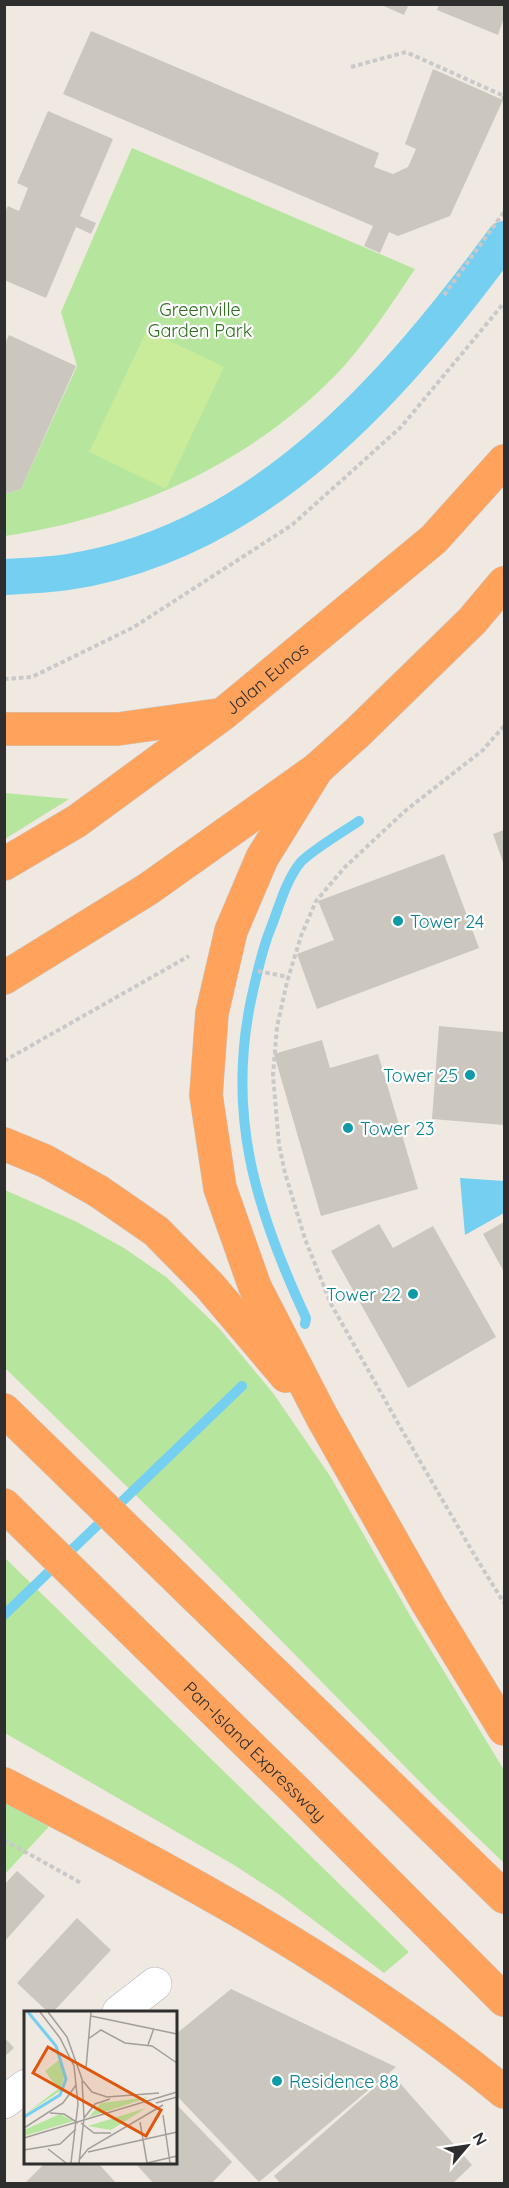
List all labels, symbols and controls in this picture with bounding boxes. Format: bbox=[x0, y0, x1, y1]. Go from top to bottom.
park label: Greenville Garden Park bbox=[148, 298, 252, 342]
street label: Jalan Eunos bbox=[220, 637, 313, 719]
place label: Tower 24 bbox=[410, 910, 484, 933]
marker: Tower 24 bbox=[391, 914, 405, 928]
place label: Tower 25 bbox=[383, 1064, 458, 1087]
marker: Tower 25 bbox=[463, 1068, 477, 1082]
place label: Tower 23 bbox=[360, 1117, 435, 1140]
marker: Tower 23 bbox=[341, 1121, 355, 1135]
place label: Tower 22 bbox=[326, 1283, 401, 1306]
marker: Tower 22 bbox=[406, 1287, 420, 1301]
street label: Pan-Island Expressway bbox=[179, 1676, 332, 1827]
inset map bbox=[24, 2011, 177, 2164]
place label: Residence 88 bbox=[289, 2070, 399, 2093]
marker: Residence 88 bbox=[270, 2074, 284, 2088]
north arrow bbox=[437, 2116, 497, 2176]
text: N bbox=[469, 2129, 492, 2149]

